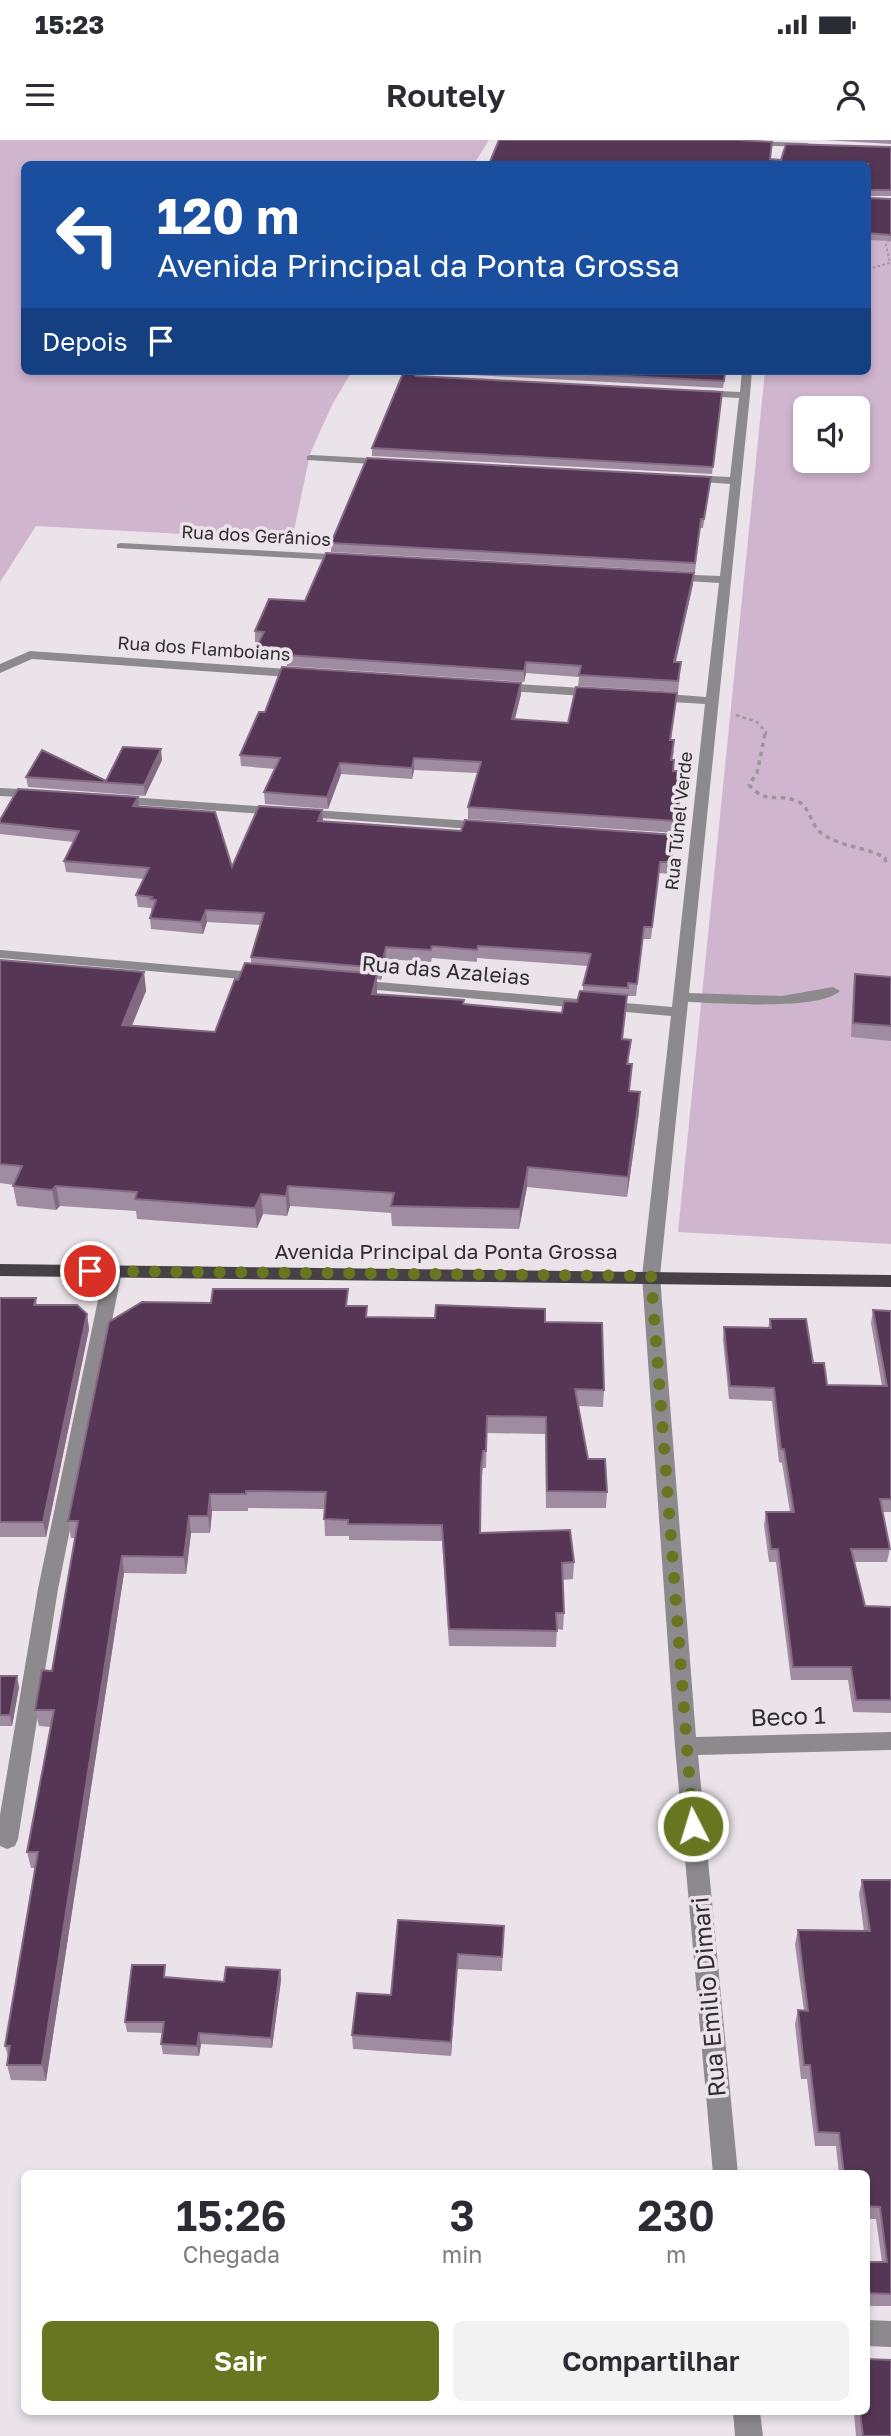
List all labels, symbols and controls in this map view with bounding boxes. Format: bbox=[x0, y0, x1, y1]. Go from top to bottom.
text: 15:23 bbox=[35, 9, 104, 40]
icon: menu bbox=[21, 76, 59, 114]
text: Routely bbox=[386, 76, 505, 114]
icon: person bbox=[832, 76, 870, 114]
text: 120 m bbox=[157, 186, 299, 245]
icon: left bbox=[42, 189, 133, 280]
text: Avenida Principal da Ponta Grossa bbox=[157, 246, 680, 284]
icon: arrive bbox=[142, 322, 180, 360]
text: Depois bbox=[42, 326, 128, 357]
map controls bbox=[793, 396, 870, 473]
button: sound bbox=[793, 396, 870, 473]
street label: Rua dos Gerânios bbox=[181, 520, 331, 550]
street label: Rua dos Flamboians bbox=[117, 631, 291, 665]
street label: Rua Túnel Verde bbox=[660, 750, 696, 891]
street label: Rua das Azaleias bbox=[361, 950, 531, 990]
street label: Avenida Principal da Ponta Grossa bbox=[274, 1238, 618, 1264]
pin bbox=[60, 1241, 120, 1301]
icon: arrive bbox=[71, 1252, 109, 1290]
street label: Beco 1 bbox=[750, 1700, 826, 1731]
position arrow bbox=[656, 1789, 730, 1863]
street label: Rua Emilio Dimari bbox=[684, 1896, 731, 2098]
text: 15:26 bbox=[176, 2190, 287, 2240]
text: 3 bbox=[449, 2190, 475, 2240]
text: 230 bbox=[638, 2190, 715, 2240]
text: Chegada bbox=[183, 2240, 280, 2268]
text: min bbox=[442, 2240, 482, 2268]
text: m bbox=[666, 2240, 686, 2268]
button: Sair bbox=[42, 2321, 439, 2401]
button: Compartilhar bbox=[453, 2321, 849, 2401]

